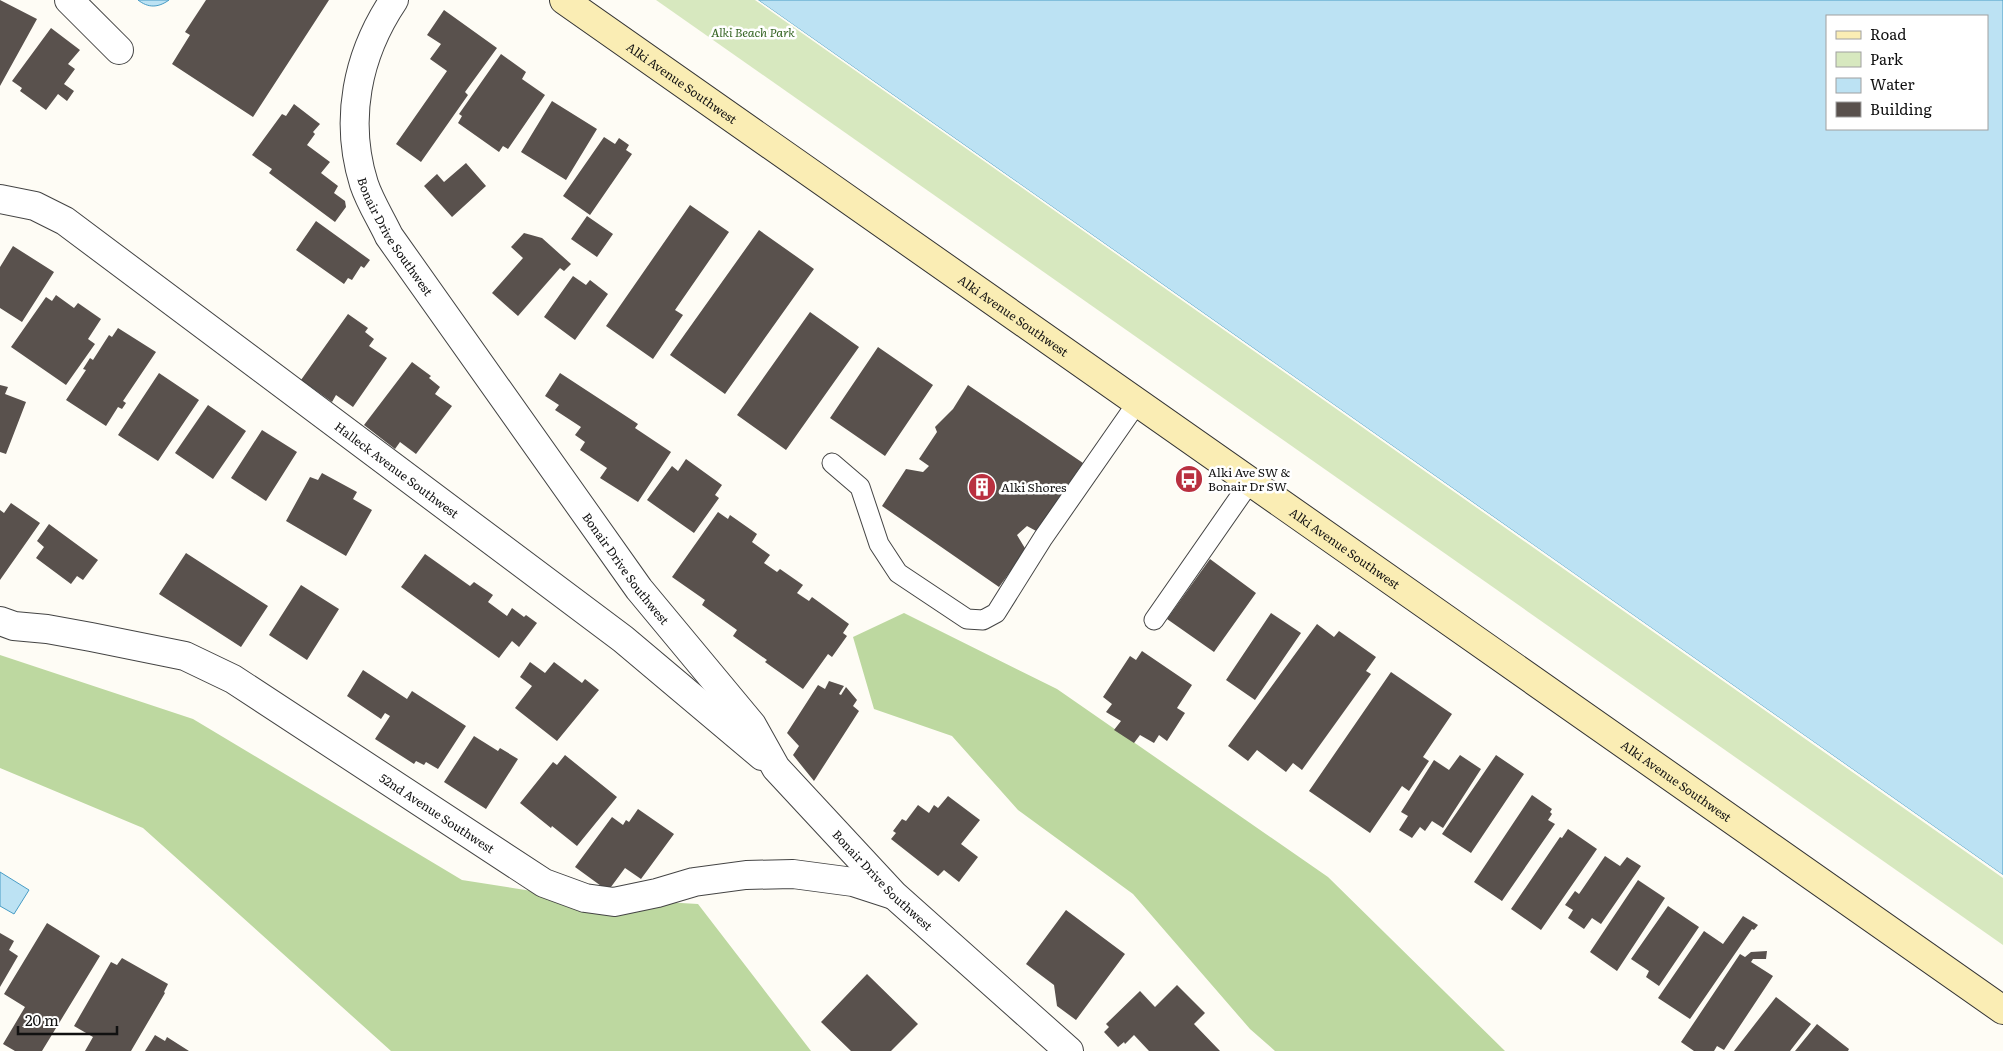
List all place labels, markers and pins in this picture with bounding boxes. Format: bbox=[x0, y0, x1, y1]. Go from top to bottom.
place label: Alki Ave SW & Bonair Dr SW bbox=[1208, 463, 1290, 495]
bus stop icon: Alki Ave SW & Bonair Dr SW bbox=[1174, 464, 1204, 494]
building icon: Alki Shores bbox=[967, 472, 997, 502]
place label: Alki Shores bbox=[1001, 478, 1067, 496]

